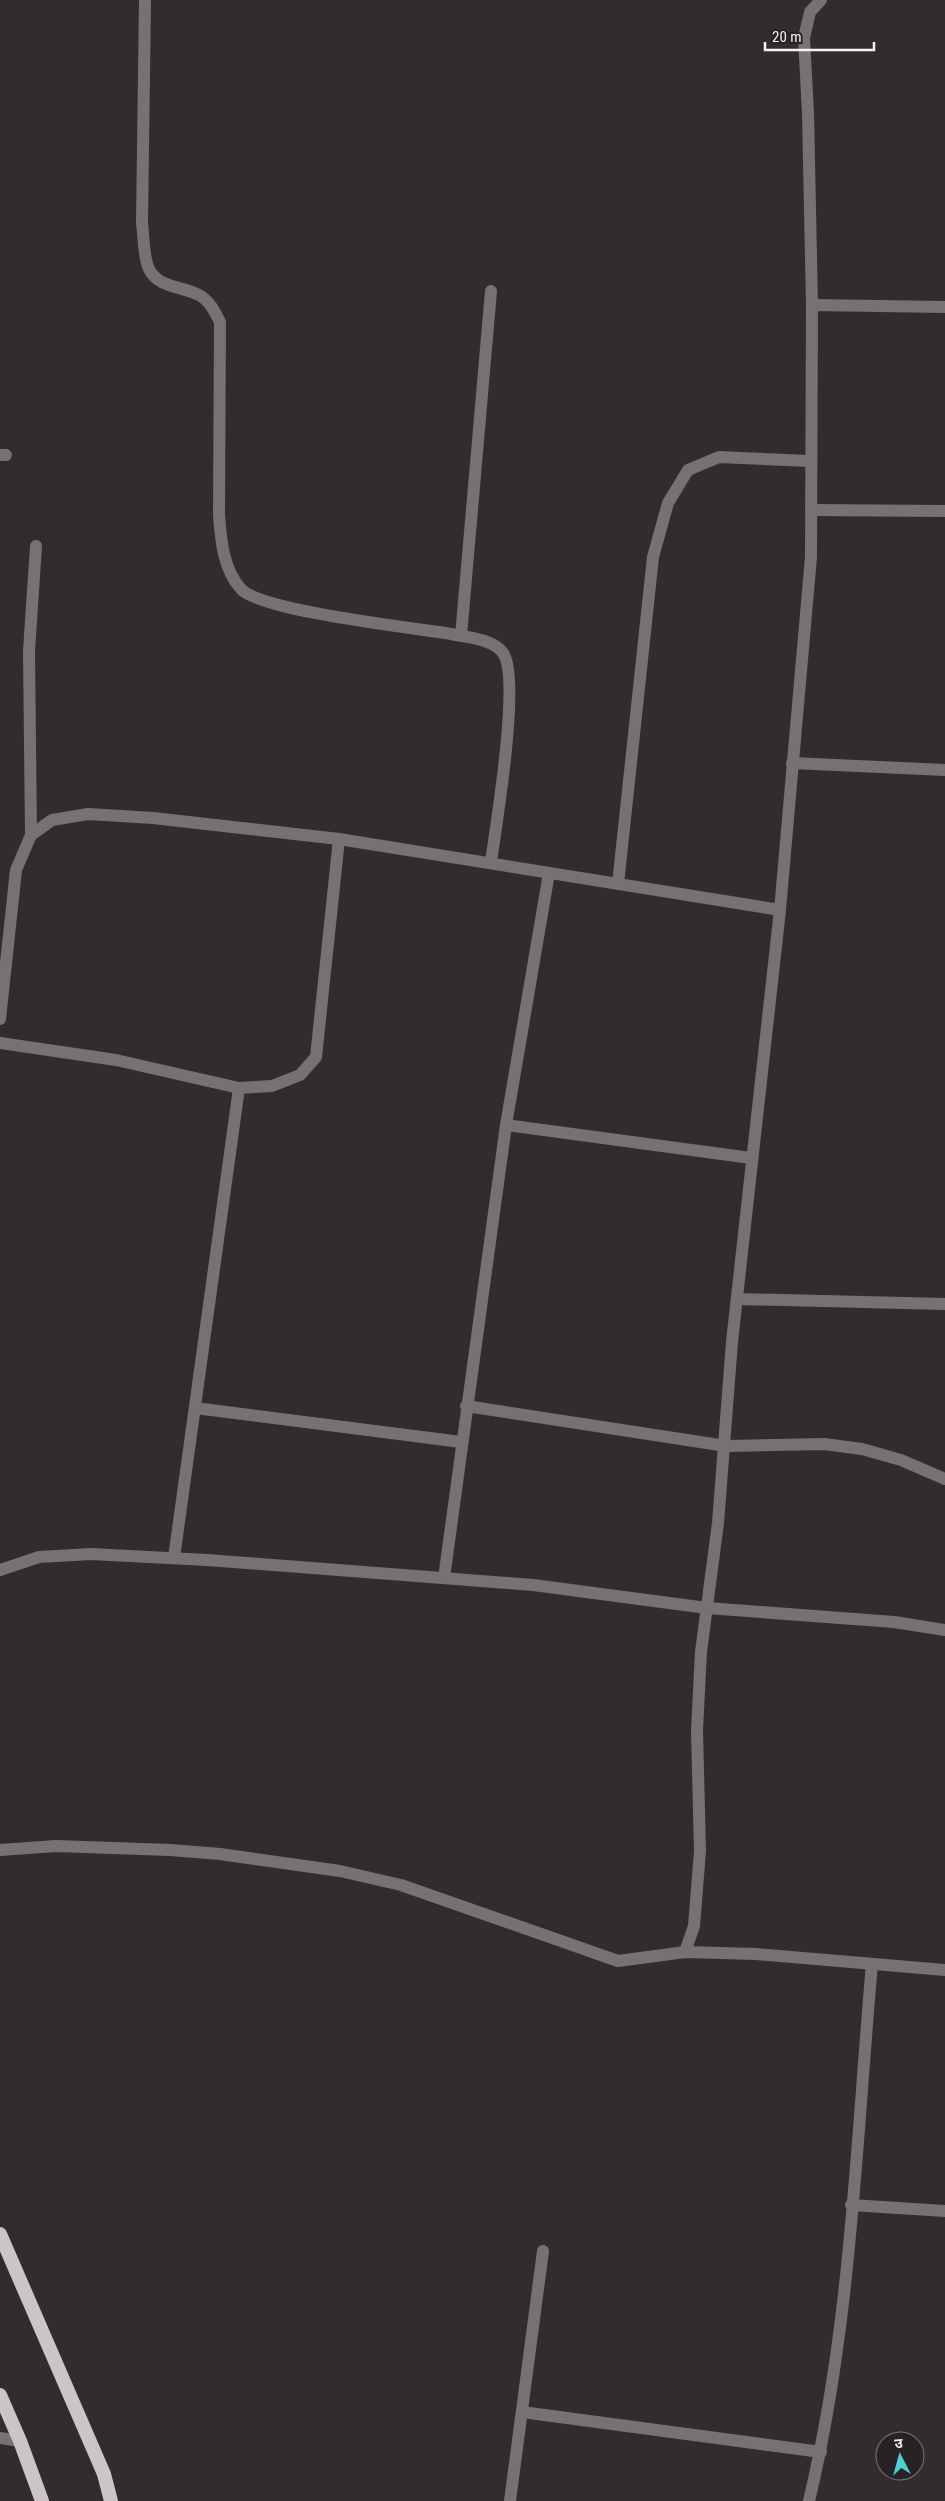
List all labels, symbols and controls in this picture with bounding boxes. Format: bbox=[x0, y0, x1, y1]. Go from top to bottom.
scale bar bbox=[765, 20, 874, 52]
text: 20 m bbox=[772, 28, 802, 46]
north arrow bbox=[875, 2431, 925, 2481]
text: उ bbox=[894, 2435, 904, 2451]

